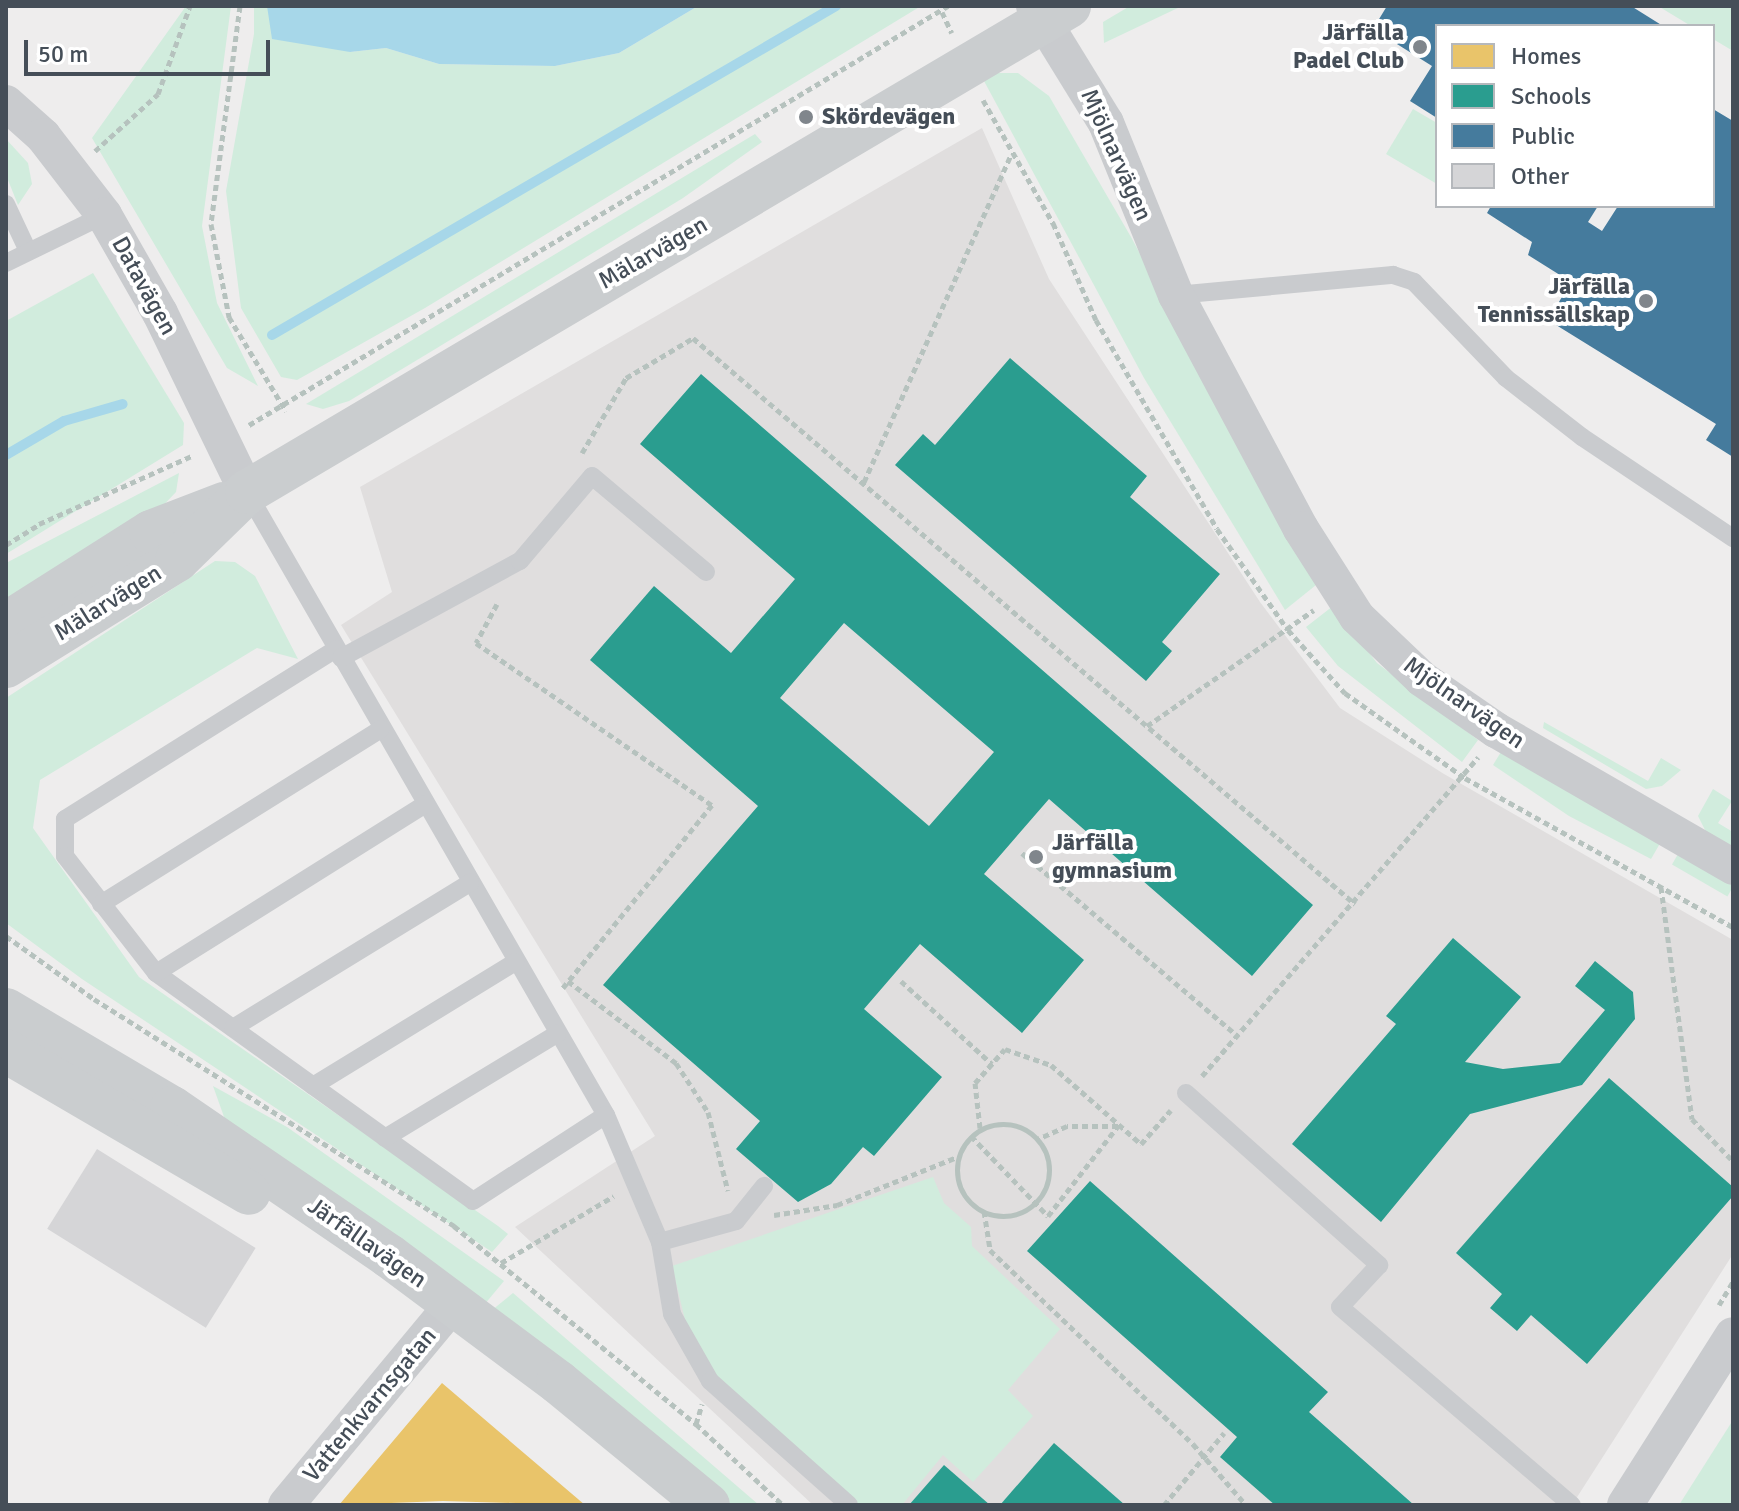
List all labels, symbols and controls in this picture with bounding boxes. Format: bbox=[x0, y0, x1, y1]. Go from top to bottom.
place label: Järfälla Padel Club bbox=[1293, 19, 1404, 75]
scale bar bbox=[28, 24, 274, 74]
legend bbox=[1435, 24, 1715, 208]
marker: Järfälla Padel Club bbox=[1411, 38, 1429, 56]
text: 50 m bbox=[38, 39, 88, 69]
text: Homes bbox=[1511, 41, 1581, 71]
text: Schools bbox=[1511, 81, 1591, 111]
street label: Mjölnarvägen bbox=[1074, 85, 1158, 225]
place label: Skördevägen bbox=[822, 103, 955, 131]
marker: Skördevägen bbox=[797, 108, 815, 126]
text: Public bbox=[1511, 121, 1575, 151]
text: Other bbox=[1511, 161, 1569, 191]
street label: Mälarvägen bbox=[593, 210, 713, 296]
street label: Datavägen bbox=[105, 232, 183, 340]
place label: Järfälla Tennissällskap bbox=[1478, 273, 1630, 329]
marker: Järfälla Tennissällskap bbox=[1637, 292, 1655, 310]
street label: Mälarvägen bbox=[49, 559, 167, 647]
street label: Mjölnarvägen bbox=[1398, 651, 1530, 755]
place label: Järfälla gymnasium bbox=[1052, 829, 1172, 885]
marker: Järfälla gymnasium bbox=[1027, 848, 1045, 866]
street label: Järfällavägen bbox=[302, 1191, 432, 1295]
street label: Vattenkvarnsgatan bbox=[297, 1322, 443, 1488]

